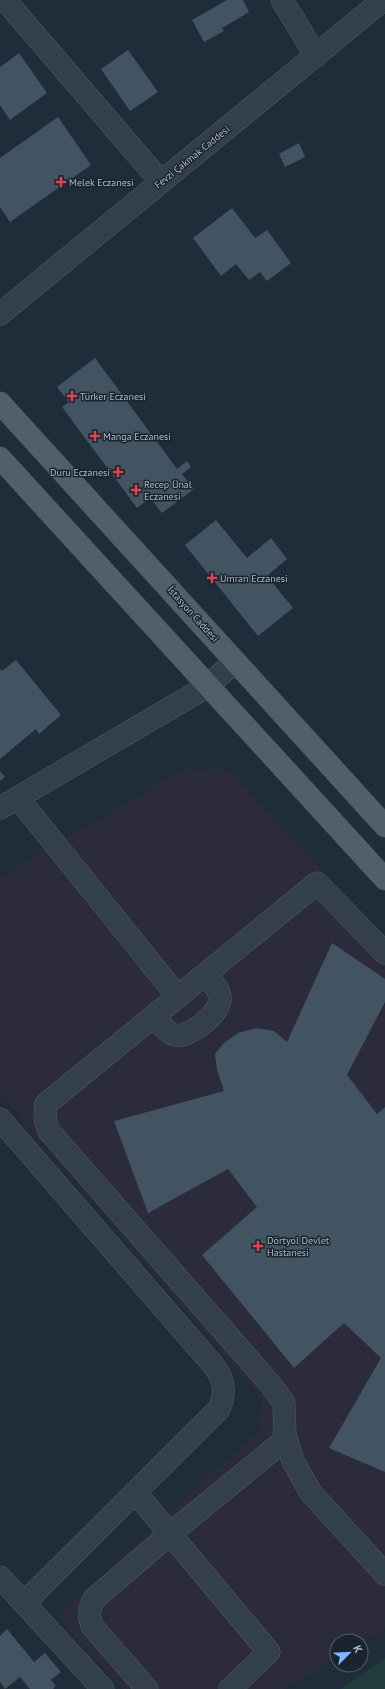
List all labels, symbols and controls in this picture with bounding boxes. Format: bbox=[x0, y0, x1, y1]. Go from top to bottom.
street label: Fevzi Çakmak Caddesi bbox=[152, 123, 232, 191]
place label: Melek Eczanesi bbox=[69, 176, 134, 189]
marker: Melek Eczanesi bbox=[56, 177, 66, 187]
place label: Türker Eczanesi bbox=[80, 390, 146, 403]
marker: Türker Eczanesi bbox=[67, 391, 77, 401]
place label: Manga Eczanesi bbox=[103, 430, 171, 443]
marker: Manga Eczanesi bbox=[90, 431, 100, 441]
place label: Duru Eczanesi bbox=[50, 466, 110, 479]
marker: Duru Eczanesi bbox=[113, 467, 123, 477]
place label: Recep Ünal Eczanesi bbox=[144, 478, 192, 503]
marker: Recep Ünal Eczanesi bbox=[131, 485, 141, 495]
place label: Umran Eczanesi bbox=[220, 572, 288, 585]
marker: Umran Eczanesi bbox=[207, 573, 217, 583]
street label: İstasyon Caddesi bbox=[164, 583, 222, 645]
place label: Dörtyol Devlet Hastanesi bbox=[267, 1234, 330, 1259]
marker: Dörtyol Devlet Hastanesi bbox=[252, 1240, 264, 1252]
north arrow bbox=[329, 1633, 369, 1673]
text: K bbox=[350, 1643, 366, 1655]

